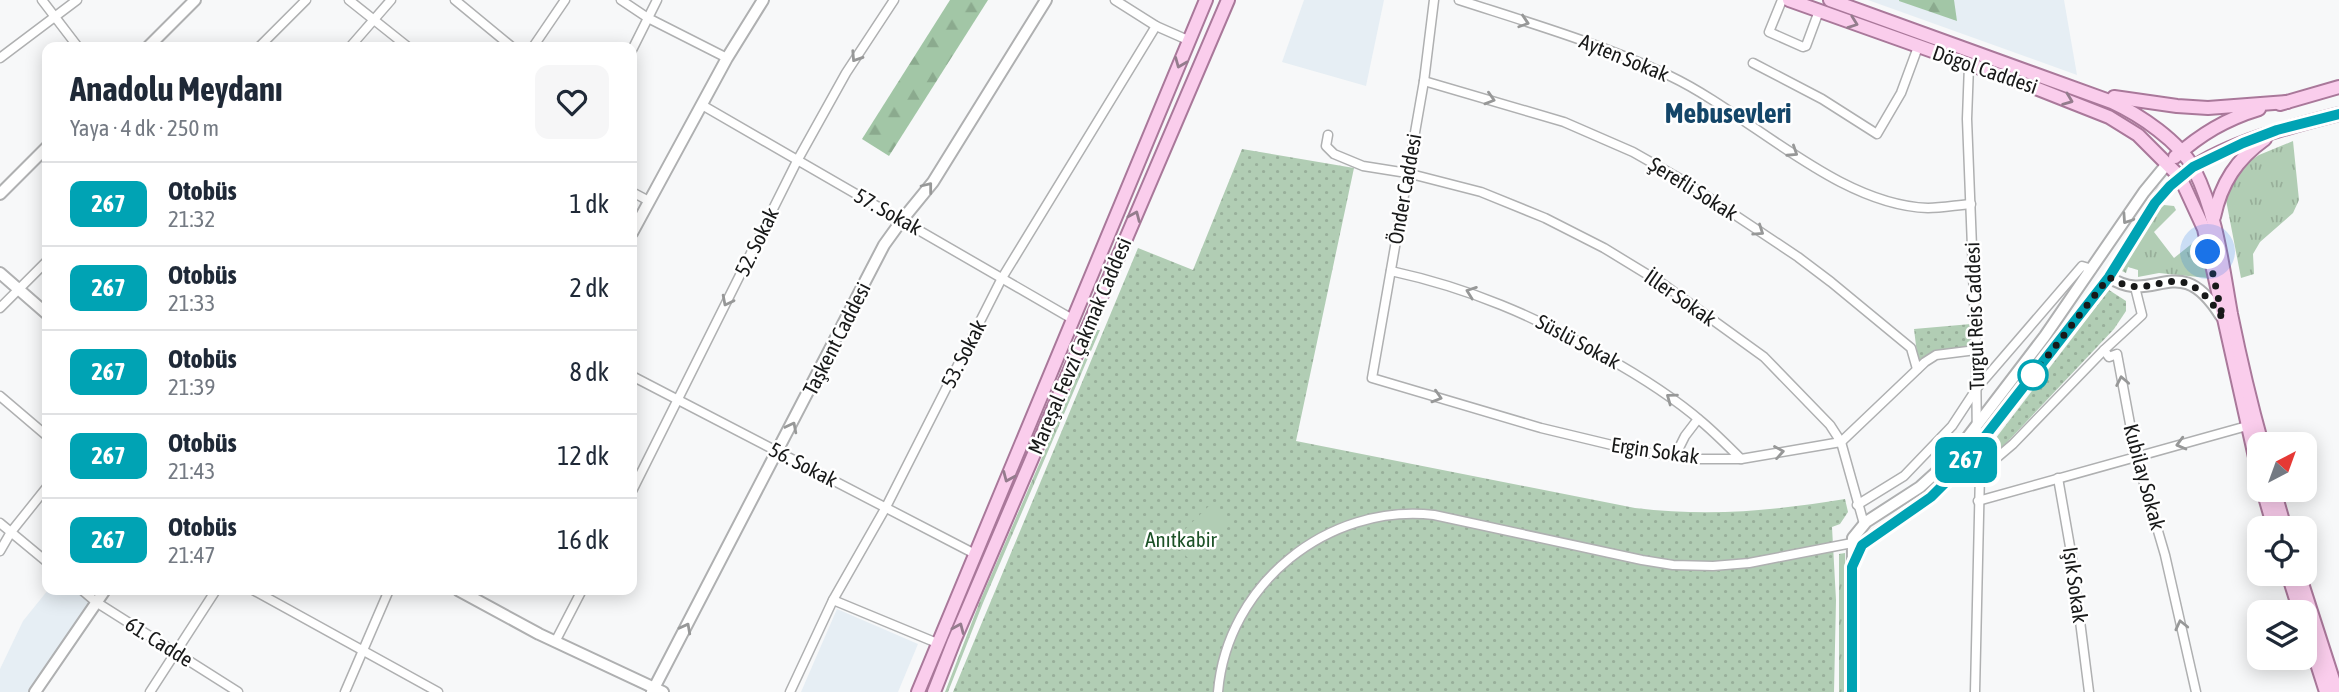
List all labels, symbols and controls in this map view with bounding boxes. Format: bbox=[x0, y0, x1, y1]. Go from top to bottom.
one-way arrow bbox=[1517, 13, 1529, 28]
one-way arrow bbox=[1847, 15, 1859, 29]
street label: Ayten Sokak bbox=[1576, 28, 1673, 86]
street label: Dögol Caddesi bbox=[1930, 40, 2041, 98]
one-way arrow bbox=[852, 49, 864, 62]
one-way arrow bbox=[1175, 56, 1189, 68]
button: heart bbox=[535, 65, 609, 139]
text: Anadolu Meydanı bbox=[70, 70, 283, 108]
one-way arrow bbox=[1483, 91, 1496, 105]
one-way arrow bbox=[2061, 92, 2073, 106]
district label: Mebusevleri bbox=[1665, 97, 1791, 129]
text: Yaya · 4 dk · 250 m bbox=[70, 115, 219, 141]
street label: Önder Caddesi bbox=[1382, 132, 1426, 246]
one-way arrow bbox=[1785, 144, 1798, 156]
street label: Şerefli Sokak bbox=[1645, 151, 1742, 225]
text: Otobüs bbox=[168, 176, 237, 206]
street label: 57. Sokak bbox=[851, 183, 926, 239]
one-way arrow bbox=[920, 183, 933, 195]
text: 1 dk bbox=[569, 189, 609, 219]
text: 267 bbox=[92, 190, 125, 217]
street label: 52. Sokak bbox=[729, 203, 783, 280]
text: 21:32 bbox=[168, 206, 215, 232]
one-way arrow bbox=[1127, 211, 1141, 224]
one-way arrow bbox=[2122, 211, 2135, 224]
one-way arrow bbox=[1751, 222, 1764, 235]
street label: Mareşal Fevzi Çakmak Caddesi bbox=[1023, 234, 1136, 457]
your location bbox=[2190, 234, 2225, 269]
street label: Turgut Reis Caddesi bbox=[1959, 242, 1989, 390]
text: Otobüs bbox=[168, 260, 237, 290]
street label: İller Sokak bbox=[1640, 264, 1721, 330]
text: 2 dk bbox=[569, 273, 609, 303]
text: 267 bbox=[92, 274, 125, 301]
street label: Taşkent Caddesi bbox=[797, 278, 875, 399]
one-way arrow bbox=[1465, 286, 1477, 300]
text: 21:33 bbox=[168, 290, 215, 316]
one-way arrow bbox=[722, 294, 736, 306]
street label: Süslü Sokak bbox=[1532, 309, 1625, 373]
street label: 53. Sokak bbox=[936, 315, 990, 392]
text: Otobüs bbox=[168, 344, 237, 374]
text: 8 dk bbox=[569, 357, 609, 387]
text: 267 bbox=[92, 358, 125, 385]
unlabelled marker bbox=[2018, 360, 2048, 390]
text: 21:39 bbox=[168, 374, 215, 400]
one-way arrow bbox=[2115, 375, 2130, 387]
one-way arrow bbox=[1431, 388, 1443, 403]
one-way arrow bbox=[1666, 394, 1679, 406]
street label: Kubilay Sokak bbox=[2119, 421, 2171, 532]
one-way arrow bbox=[783, 422, 797, 434]
text: Otobüs bbox=[168, 428, 237, 458]
street label: Ergin Sokak bbox=[1610, 432, 1701, 468]
north arrow bbox=[2247, 432, 2317, 502]
map controls bbox=[2247, 432, 2317, 670]
one-way arrow bbox=[2175, 435, 2187, 450]
street label: 56. Sokak bbox=[765, 437, 842, 491]
line badge: 267 bbox=[1926, 437, 2006, 483]
text: 12 dk bbox=[557, 441, 609, 471]
text: 267 bbox=[92, 442, 125, 469]
one-way arrow bbox=[1773, 445, 1785, 460]
text: 267 bbox=[1949, 446, 1983, 473]
text: 21:43 bbox=[168, 458, 215, 484]
one-way arrow bbox=[1002, 469, 1016, 482]
text: Otobüs bbox=[168, 512, 237, 542]
button: locate bbox=[2247, 516, 2317, 586]
text: 16 dk bbox=[557, 525, 609, 555]
text: 267 bbox=[92, 526, 125, 553]
park label: Anıtkabir bbox=[1145, 527, 1217, 551]
text: 21:47 bbox=[168, 542, 215, 568]
street label: Işık Sokak bbox=[2059, 545, 2093, 624]
button: layers bbox=[2247, 600, 2317, 670]
street label: 61. Cadde bbox=[121, 611, 198, 671]
one-way arrow bbox=[2175, 619, 2189, 631]
one-way arrow bbox=[677, 623, 691, 635]
one-way arrow bbox=[951, 623, 965, 636]

